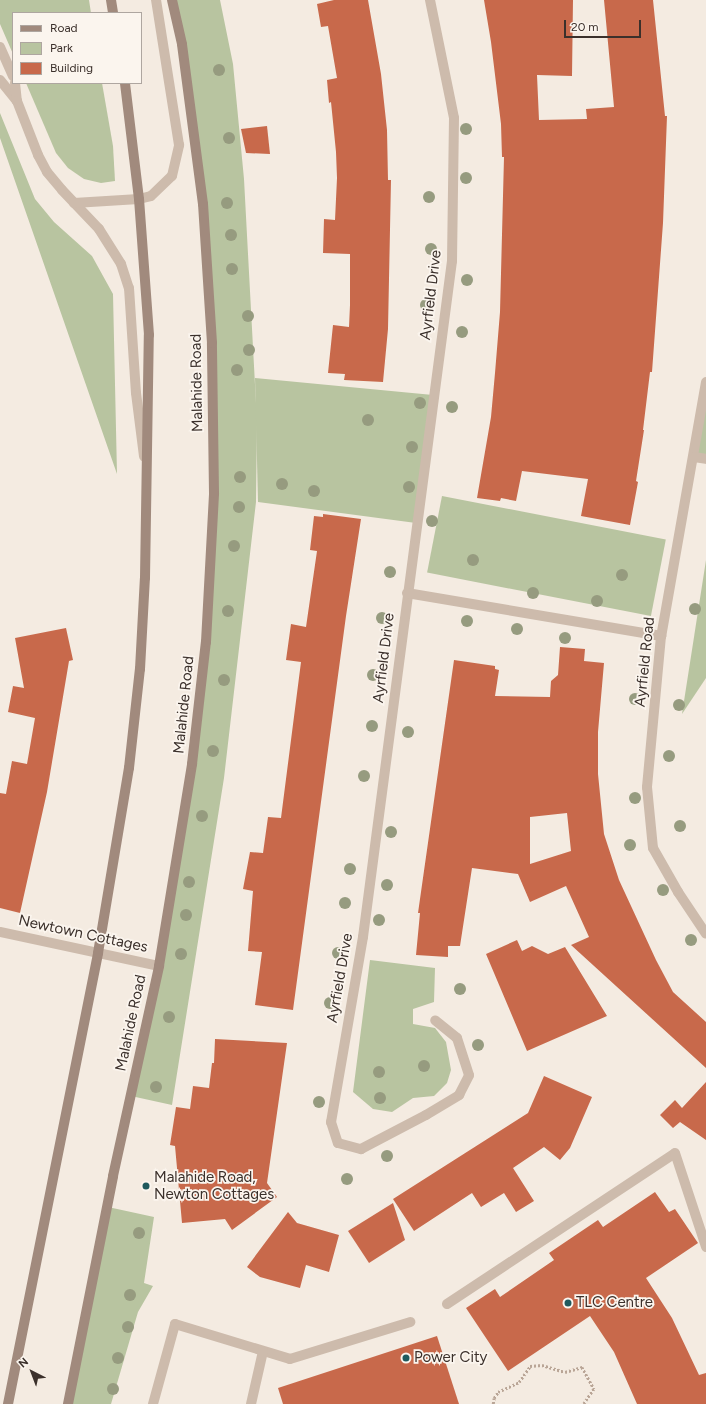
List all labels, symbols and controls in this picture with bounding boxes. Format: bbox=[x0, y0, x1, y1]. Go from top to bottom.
legend bbox=[12, 12, 142, 84]
scale bar bbox=[566, 12, 643, 38]
text: 20 m bbox=[571, 20, 599, 34]
text: Road bbox=[50, 21, 78, 35]
text: Park bbox=[50, 41, 73, 55]
text: Building bbox=[50, 61, 93, 75]
street label: Ayrfield Drive bbox=[417, 249, 445, 341]
street label: Malahide Road bbox=[187, 334, 207, 432]
street label: Ayrfield Drive bbox=[370, 612, 398, 704]
street label: Ayrfield Road bbox=[631, 616, 659, 708]
street label: Malahide Road bbox=[170, 655, 198, 755]
street label: Newtown Cottages bbox=[17, 911, 149, 957]
street label: Ayrfield Drive bbox=[323, 932, 357, 1024]
street label: Malahide Road bbox=[112, 973, 150, 1073]
place label: Malahide Road, Newton Cottages bbox=[154, 1168, 274, 1203]
marker: Malahide Road, Newton Cottages bbox=[141, 1181, 151, 1191]
place label: TLC Centre bbox=[576, 1294, 653, 1312]
marker: TLC Centre bbox=[563, 1298, 573, 1308]
place label: Power City bbox=[414, 1349, 487, 1367]
north arrow bbox=[12, 1352, 52, 1392]
marker: Power City bbox=[401, 1353, 411, 1363]
text: N bbox=[16, 1355, 31, 1370]

